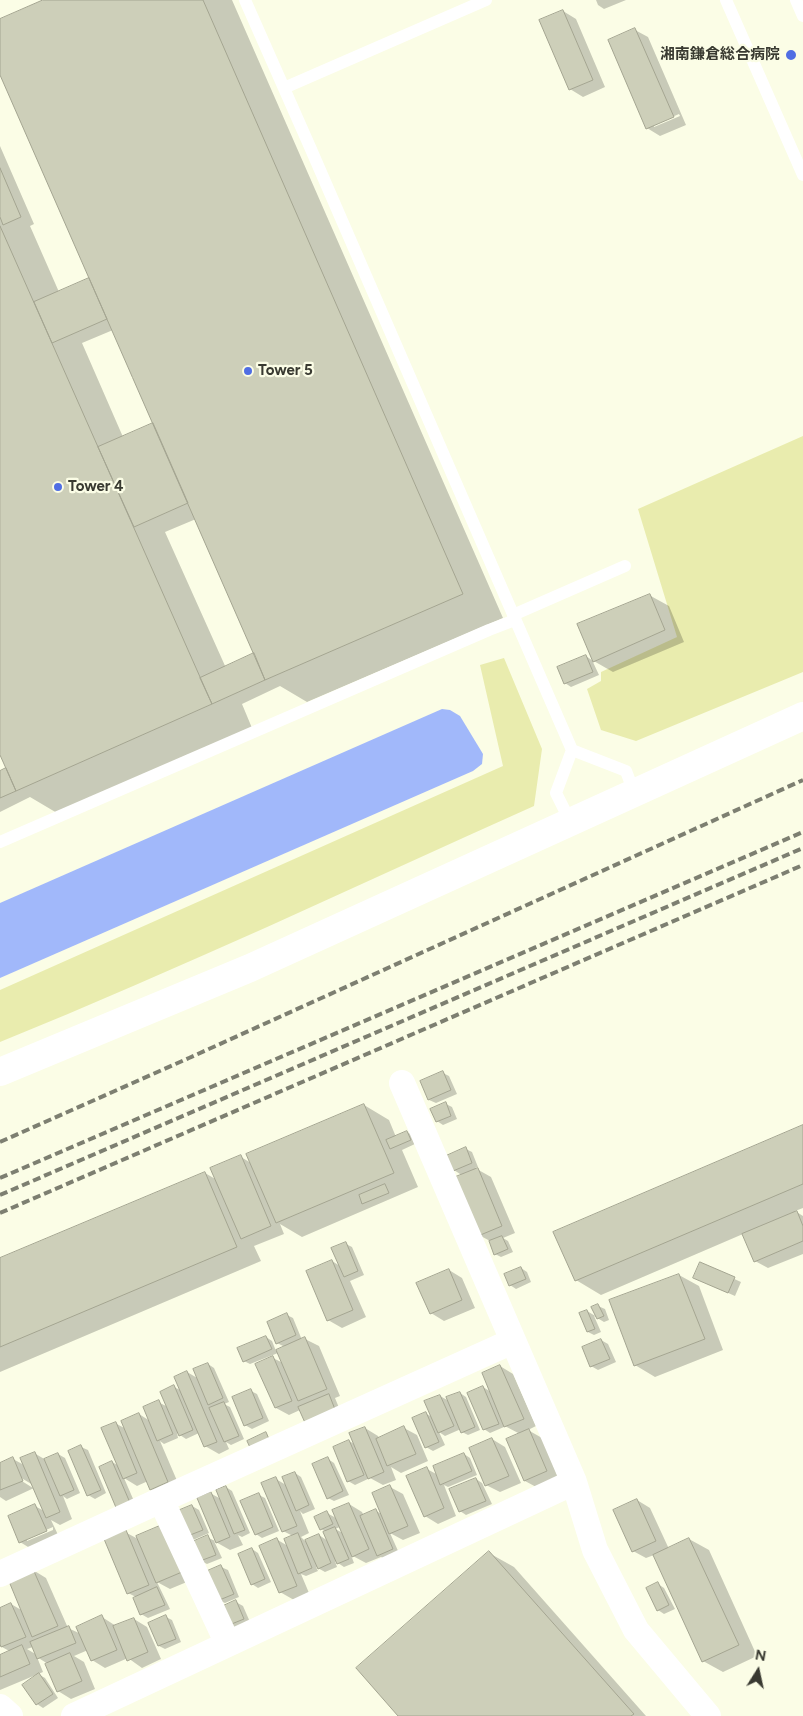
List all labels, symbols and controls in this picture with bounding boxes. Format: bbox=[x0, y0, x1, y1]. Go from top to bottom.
place label: 湘南鎌倉総合病院 bbox=[660, 46, 780, 64]
marker: 湘南鎌倉総合病院 bbox=[784, 48, 798, 62]
place label: Tower 5 bbox=[258, 362, 313, 380]
marker: Tower 5 bbox=[242, 365, 254, 377]
place label: Tower 4 bbox=[68, 478, 123, 496]
marker: Tower 4 bbox=[52, 481, 64, 493]
north arrow bbox=[733, 1646, 783, 1696]
text: N bbox=[754, 1646, 767, 1665]

